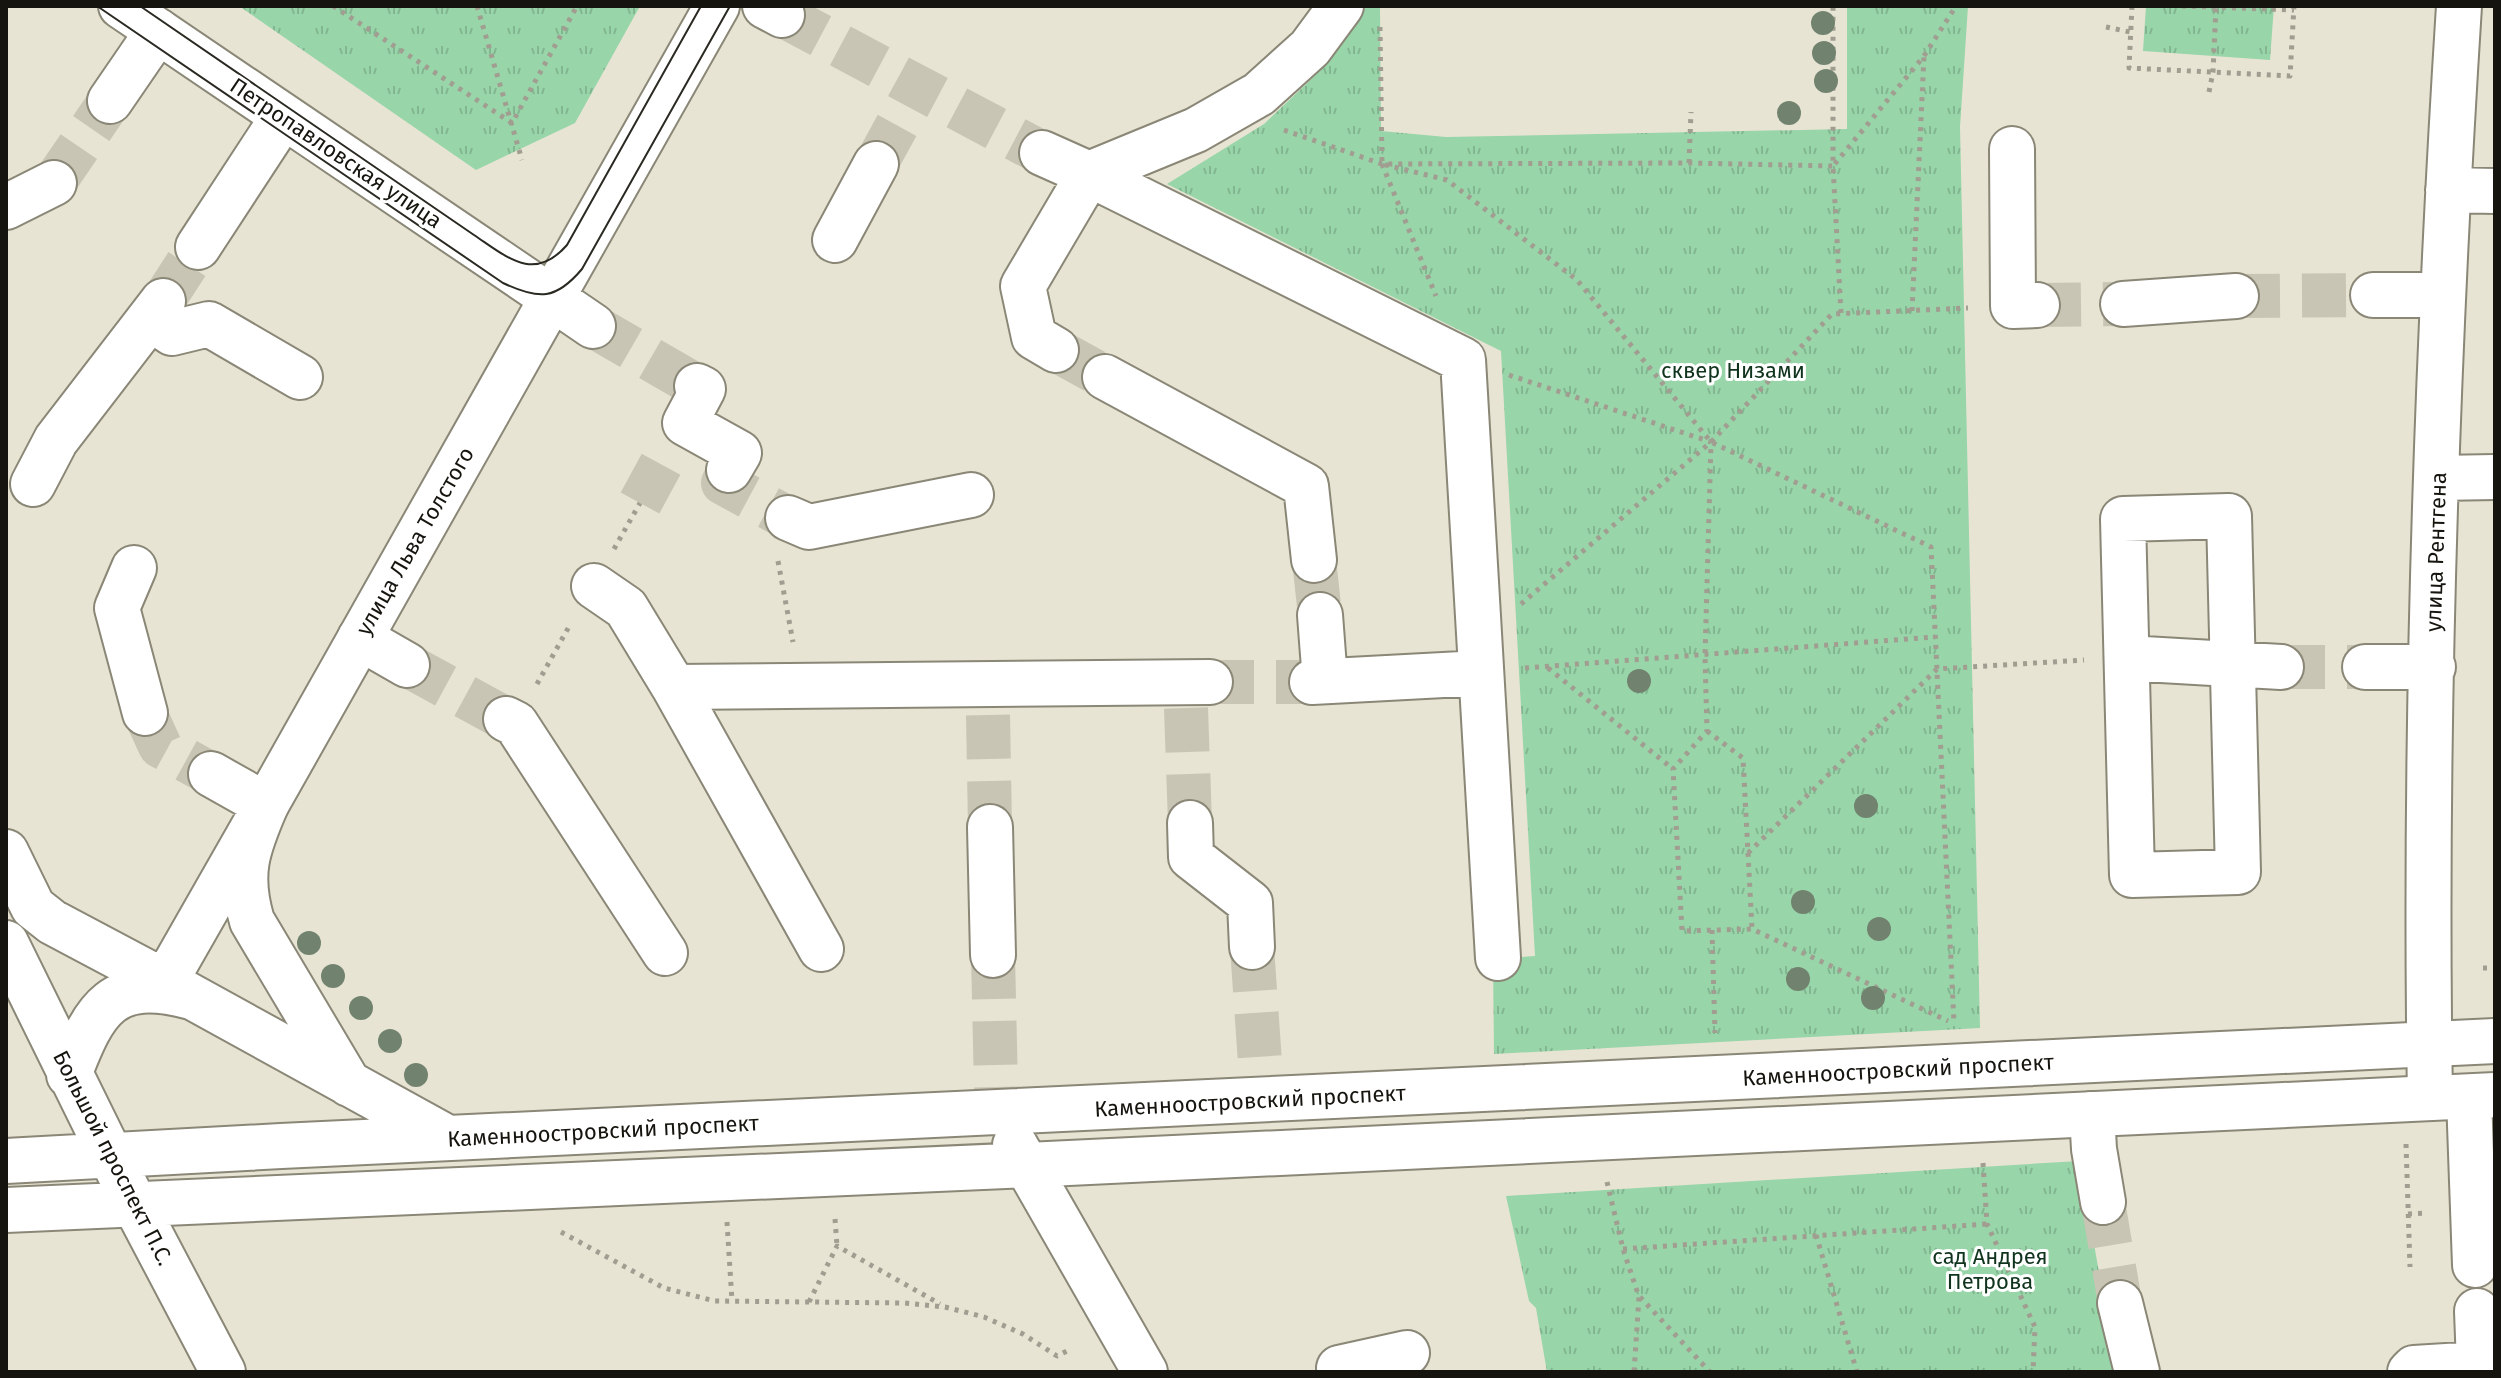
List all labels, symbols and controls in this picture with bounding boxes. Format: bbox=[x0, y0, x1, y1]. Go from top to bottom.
street label: Петропавловская улица bbox=[225, 72, 447, 234]
park label: сквер Низами bbox=[1661, 357, 1805, 384]
street label: улица Льва Толстого bbox=[350, 442, 480, 640]
street label: улица Рентгена bbox=[2420, 472, 2452, 632]
street label: Большой проспект П.С. bbox=[47, 1046, 179, 1270]
street label: Каменноостровский проспект bbox=[1742, 1048, 2055, 1092]
street label: Каменноостровский проспект bbox=[1094, 1079, 1407, 1123]
street label: Каменноостровский проспект bbox=[447, 1109, 760, 1153]
park label: сад Андрея Петрова bbox=[1932, 1243, 2048, 1295]

